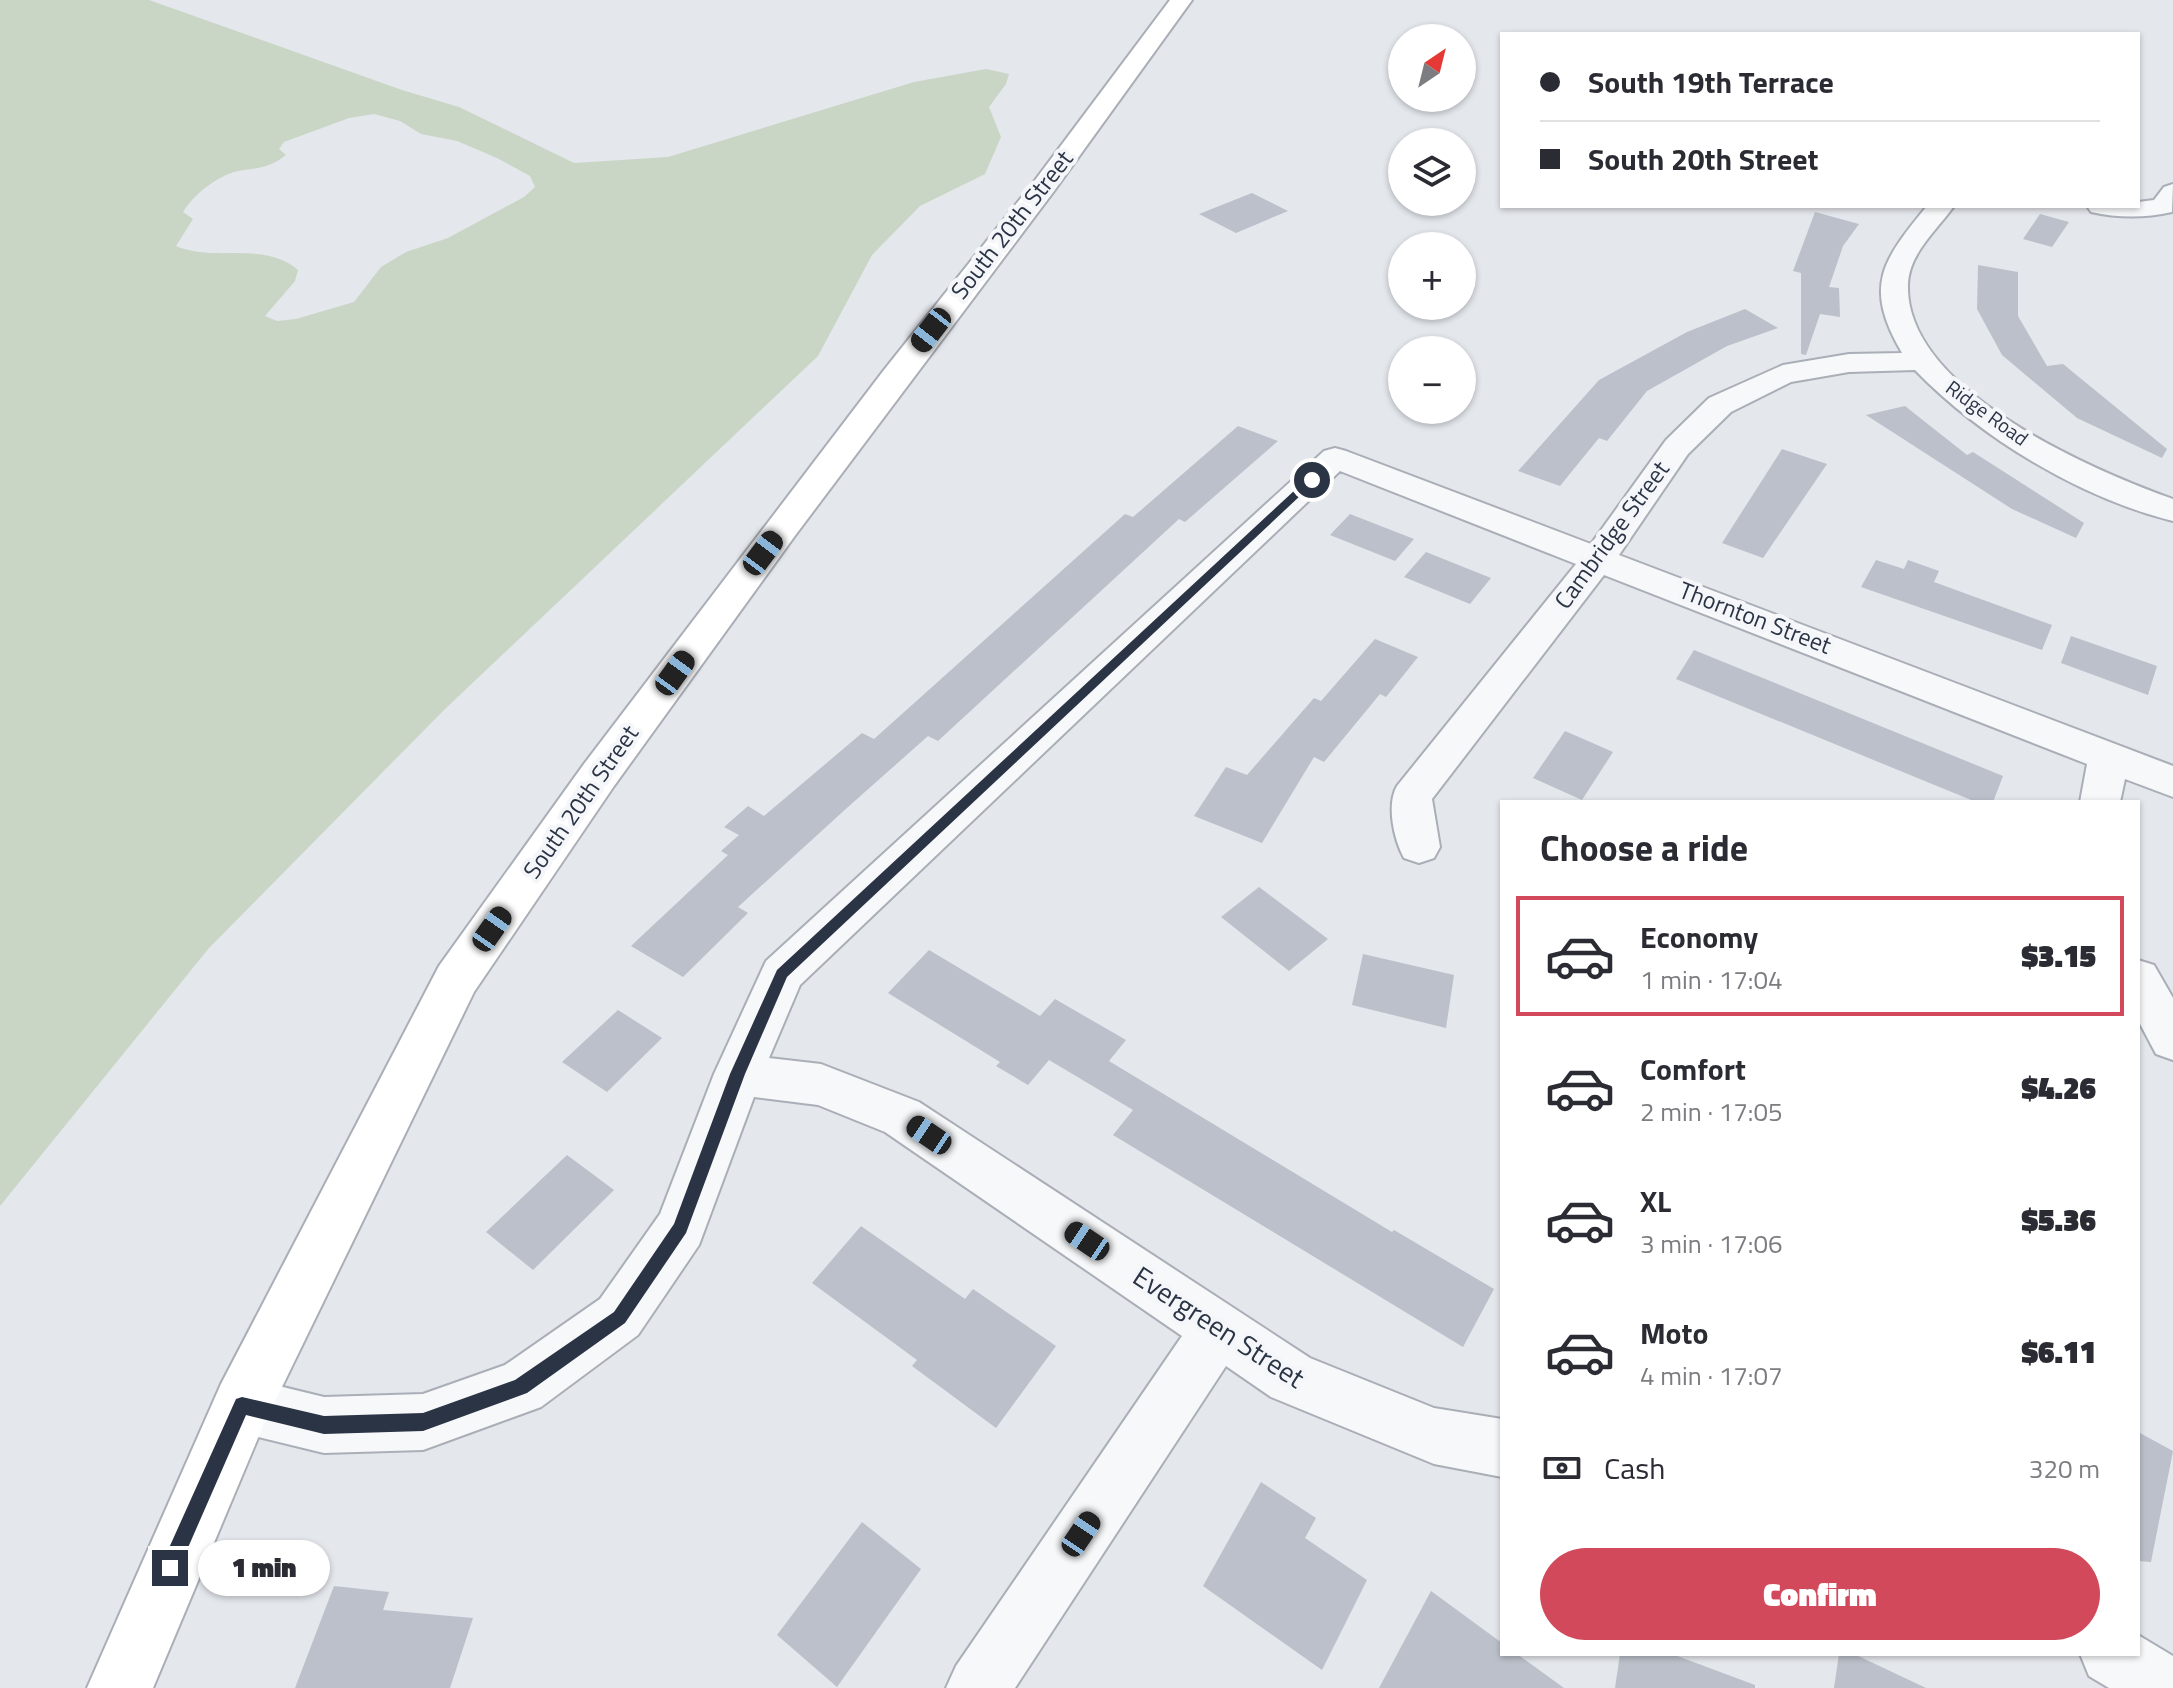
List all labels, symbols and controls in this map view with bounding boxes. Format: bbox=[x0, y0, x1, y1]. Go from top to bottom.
north arrow bbox=[1388, 24, 1476, 112]
map controls bbox=[1388, 24, 1476, 424]
text: South 19th Terrace bbox=[1588, 59, 1834, 105]
button: layers bbox=[1388, 128, 1476, 216]
text: South 20th Street bbox=[1588, 136, 1818, 182]
street label: South 20th Street bbox=[942, 142, 1081, 307]
button: + bbox=[1388, 232, 1476, 320]
car bbox=[907, 304, 955, 356]
button: − bbox=[1388, 336, 1476, 424]
street label: Ridge Road bbox=[1940, 372, 2035, 453]
street label: Cambridge Street bbox=[1545, 452, 1678, 616]
route start bbox=[1294, 462, 1330, 498]
car bbox=[739, 527, 787, 579]
street label: Thornton Street bbox=[1674, 572, 1837, 663]
car bbox=[651, 647, 699, 699]
street label: South 20th Street bbox=[514, 717, 647, 886]
text: Choose a ride bbox=[1540, 820, 1748, 875]
car bbox=[468, 902, 516, 956]
text: Economy bbox=[1640, 914, 1758, 960]
icon: car bbox=[1544, 920, 1616, 992]
text: $3.15 bbox=[2022, 933, 2096, 979]
text: 1 min · 17:04 bbox=[1640, 960, 1783, 999]
text: Comfort bbox=[1640, 1046, 1746, 1092]
icon: car bbox=[1544, 1052, 1616, 1124]
text: $4.26 bbox=[2022, 1065, 2096, 1111]
text: 2 min · 17:05 bbox=[1640, 1092, 1783, 1131]
car bbox=[902, 1112, 956, 1158]
text: XL bbox=[1640, 1178, 1671, 1224]
icon: car bbox=[1544, 1184, 1616, 1256]
text: $5.36 bbox=[2022, 1197, 2096, 1243]
car bbox=[1060, 1218, 1114, 1264]
text: 3 min · 17:06 bbox=[1640, 1224, 1783, 1263]
street label: Evergreen Street bbox=[1125, 1255, 1314, 1398]
text: Moto bbox=[1640, 1310, 1708, 1356]
icon: car bbox=[1544, 1316, 1616, 1388]
text: $6.11 bbox=[2022, 1329, 2096, 1375]
text: 4 min · 17:07 bbox=[1640, 1356, 1783, 1395]
text: Cash bbox=[1604, 1445, 1665, 1491]
icon: cash bbox=[1540, 1446, 1584, 1490]
text: 320 m bbox=[2029, 1449, 2100, 1488]
car bbox=[1058, 1507, 1104, 1561]
callout: 1 min bbox=[198, 1540, 330, 1596]
text: 1 min bbox=[232, 1548, 296, 1587]
button: Confirm bbox=[1540, 1548, 2100, 1640]
route end bbox=[152, 1550, 188, 1586]

